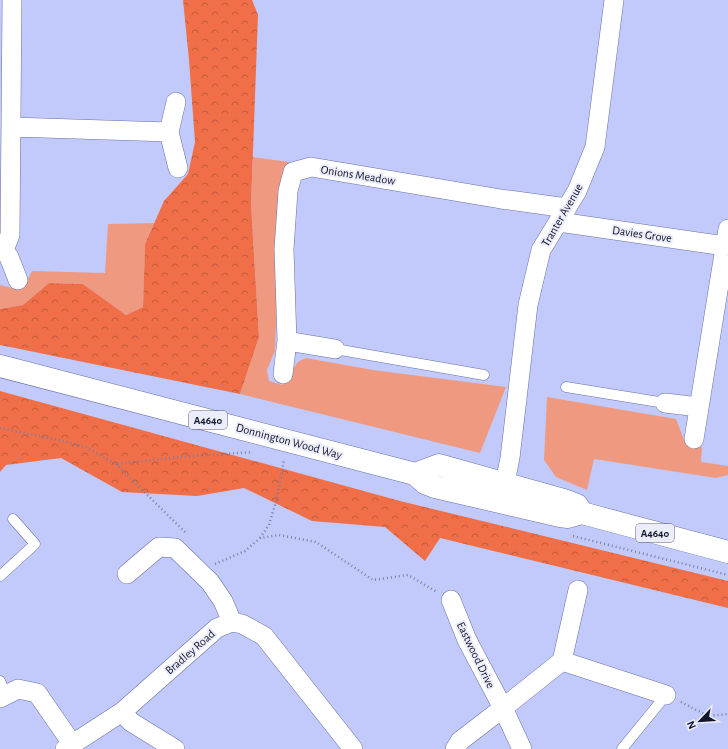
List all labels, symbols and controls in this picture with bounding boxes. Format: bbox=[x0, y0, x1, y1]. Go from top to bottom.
street label: Onions Meadow bbox=[320, 163, 396, 187]
street label: Tranter Avenue bbox=[539, 181, 585, 249]
street label: Davies Grove bbox=[611, 224, 673, 244]
road number: A4640 bbox=[189, 411, 227, 429]
street label: Donnington Wood Way bbox=[235, 421, 343, 462]
road number: A4640 bbox=[636, 524, 674, 542]
street label: Eastwood Drive bbox=[455, 620, 497, 690]
street label: Bradley Road bbox=[163, 627, 218, 677]
north arrow bbox=[680, 701, 720, 741]
text: N bbox=[685, 719, 698, 731]

